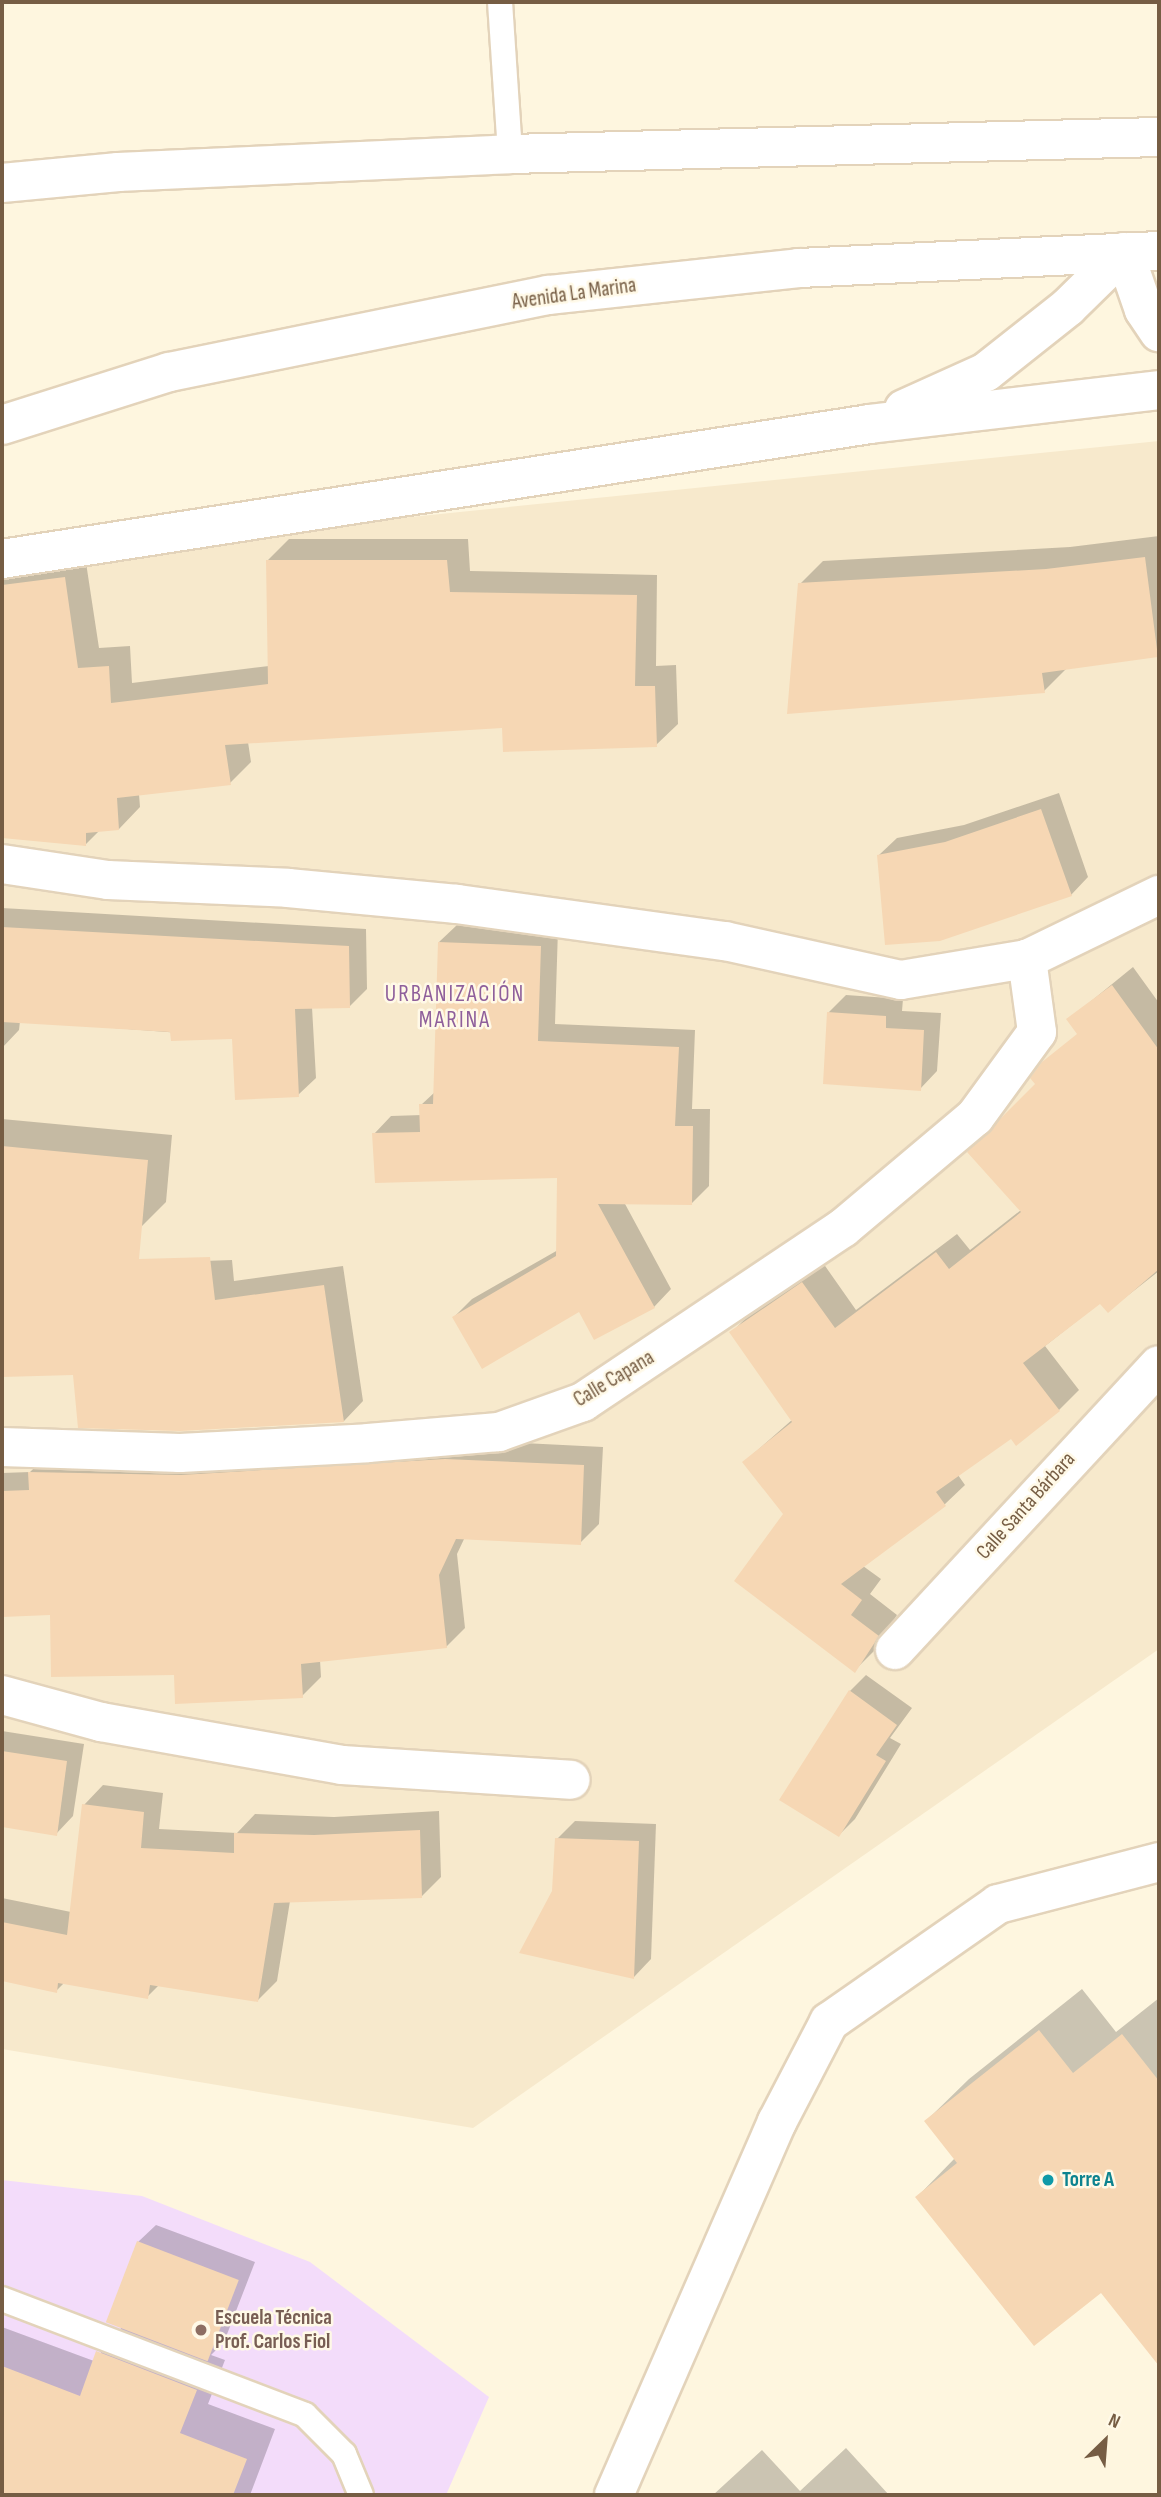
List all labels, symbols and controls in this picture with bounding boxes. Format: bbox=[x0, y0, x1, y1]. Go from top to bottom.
street label: Avenida La Marina bbox=[510, 273, 638, 315]
district label: URBANIZACIÓN MARINA bbox=[386, 980, 524, 1034]
street label: Calle Capana bbox=[569, 1345, 659, 1413]
street label: Calle Santa Bárbara bbox=[971, 1447, 1081, 1565]
place label: Torre A bbox=[1062, 2167, 1114, 2193]
marker: Torre A bbox=[1040, 2172, 1056, 2188]
place label: Escuela Técnica Prof. Carlos Fiol bbox=[215, 2305, 332, 2355]
marker: Escuela Técnica Prof. Carlos Fiol bbox=[193, 2322, 209, 2338]
north arrow bbox=[1070, 2406, 1140, 2476]
text: N bbox=[1105, 2409, 1124, 2434]

